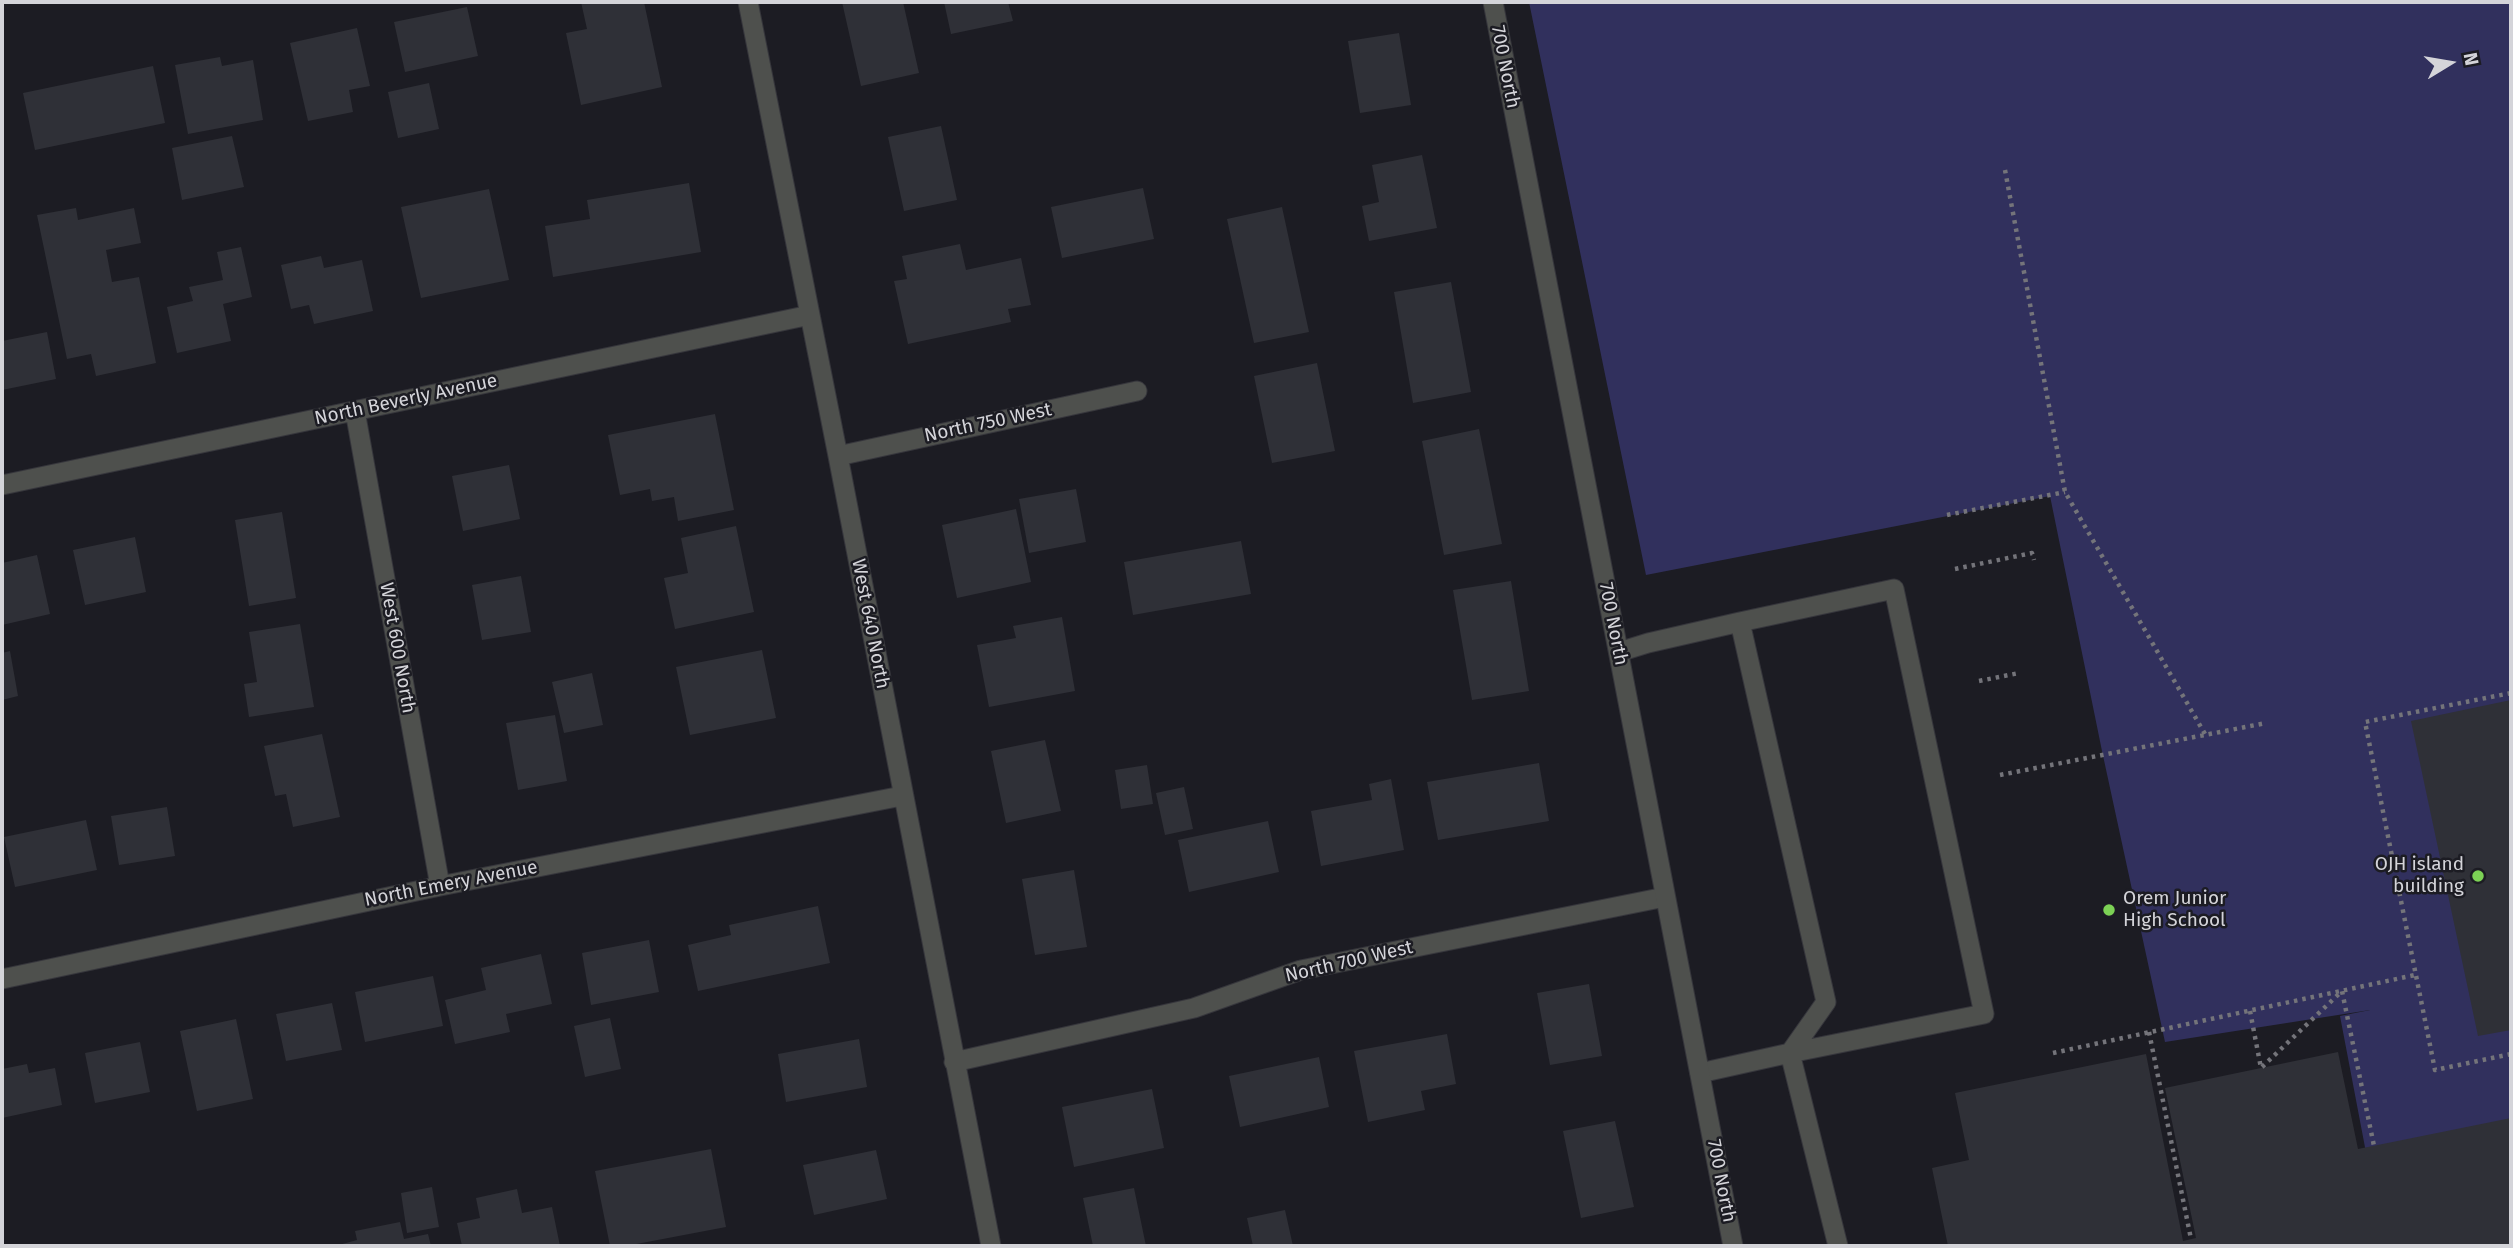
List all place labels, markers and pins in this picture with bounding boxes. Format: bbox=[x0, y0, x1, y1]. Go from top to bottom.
place label: OJH island building bbox=[2375, 854, 2464, 898]
marker: OJH island building bbox=[2470, 868, 2486, 884]
place label: Orem Junior High School bbox=[2123, 888, 2226, 932]
marker: Orem Junior High School bbox=[2101, 902, 2117, 918]

